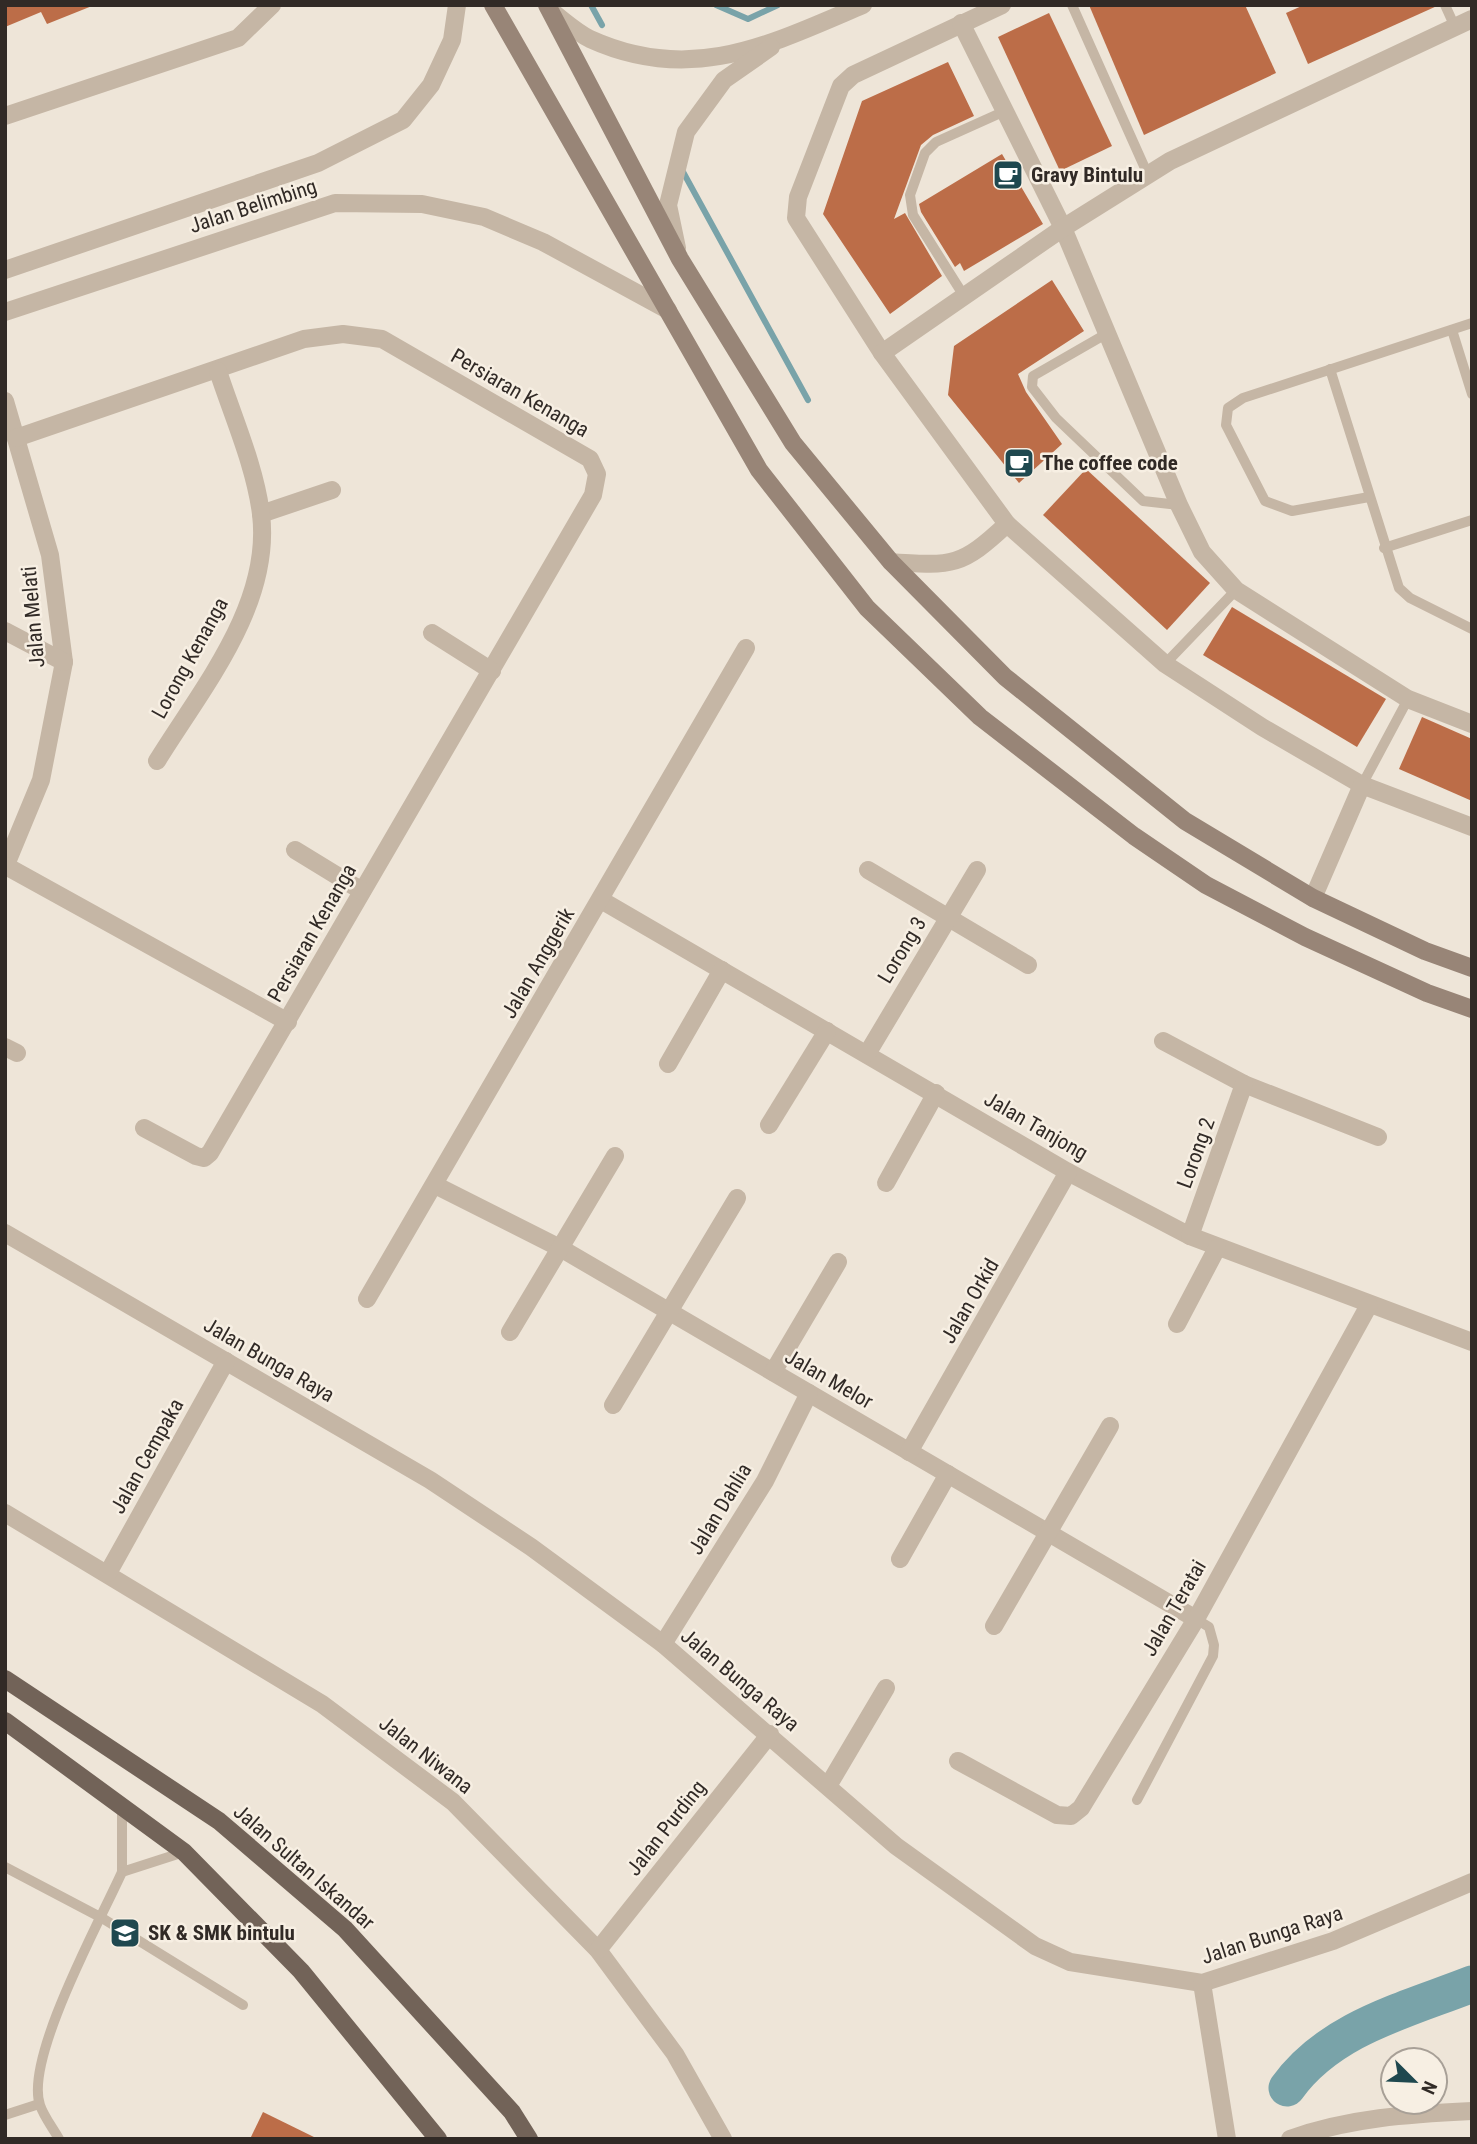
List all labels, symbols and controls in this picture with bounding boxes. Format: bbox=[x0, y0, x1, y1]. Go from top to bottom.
cafe icon: Gravy Bintulu bbox=[991, 158, 1025, 192]
place label: Gravy Bintulu bbox=[1031, 163, 1143, 187]
street label: Jalan Belimbing bbox=[186, 174, 320, 238]
street label: Persiaran Kenanga bbox=[447, 344, 593, 442]
cafe icon: The coffee code bbox=[1002, 446, 1036, 480]
place label: The coffee code bbox=[1042, 451, 1178, 475]
street label: Jalan Melati bbox=[17, 565, 49, 669]
street label: Lorong Kenanga bbox=[147, 593, 233, 723]
street label: Persiaran Kenanga bbox=[263, 860, 361, 1006]
street label: Jalan Anggerik bbox=[497, 903, 580, 1023]
street label: Lorong 3 bbox=[873, 913, 931, 987]
street label: Jalan Tanjong bbox=[980, 1087, 1092, 1165]
street label: Lorong 2 bbox=[1172, 1115, 1220, 1191]
street label: Jalan Orkid bbox=[936, 1254, 1004, 1348]
street label: Jalan Bunga Raya bbox=[199, 1313, 339, 1407]
street label: Jalan Melor bbox=[781, 1344, 877, 1414]
street label: Jalan Cempaka bbox=[106, 1394, 188, 1518]
street label: Jalan Dahlia bbox=[683, 1459, 757, 1559]
street label: Jalan Teratai bbox=[1137, 1556, 1211, 1660]
street label: Jalan Bunga Raya bbox=[676, 1624, 804, 1736]
street label: Jalan Niwana bbox=[375, 1711, 477, 1799]
street label: Jalan Purding bbox=[621, 1776, 711, 1880]
street label: Jalan Sultan Iskandar bbox=[229, 1799, 379, 1935]
street label: Jalan Bunga Raya bbox=[1198, 1901, 1346, 1969]
school or university icon: SK & SMK bintulu bbox=[108, 1916, 142, 1950]
place label: SK & SMK bintulu bbox=[148, 1921, 295, 1945]
north arrow bbox=[1379, 2046, 1449, 2116]
text: N bbox=[1416, 2078, 1442, 2098]

